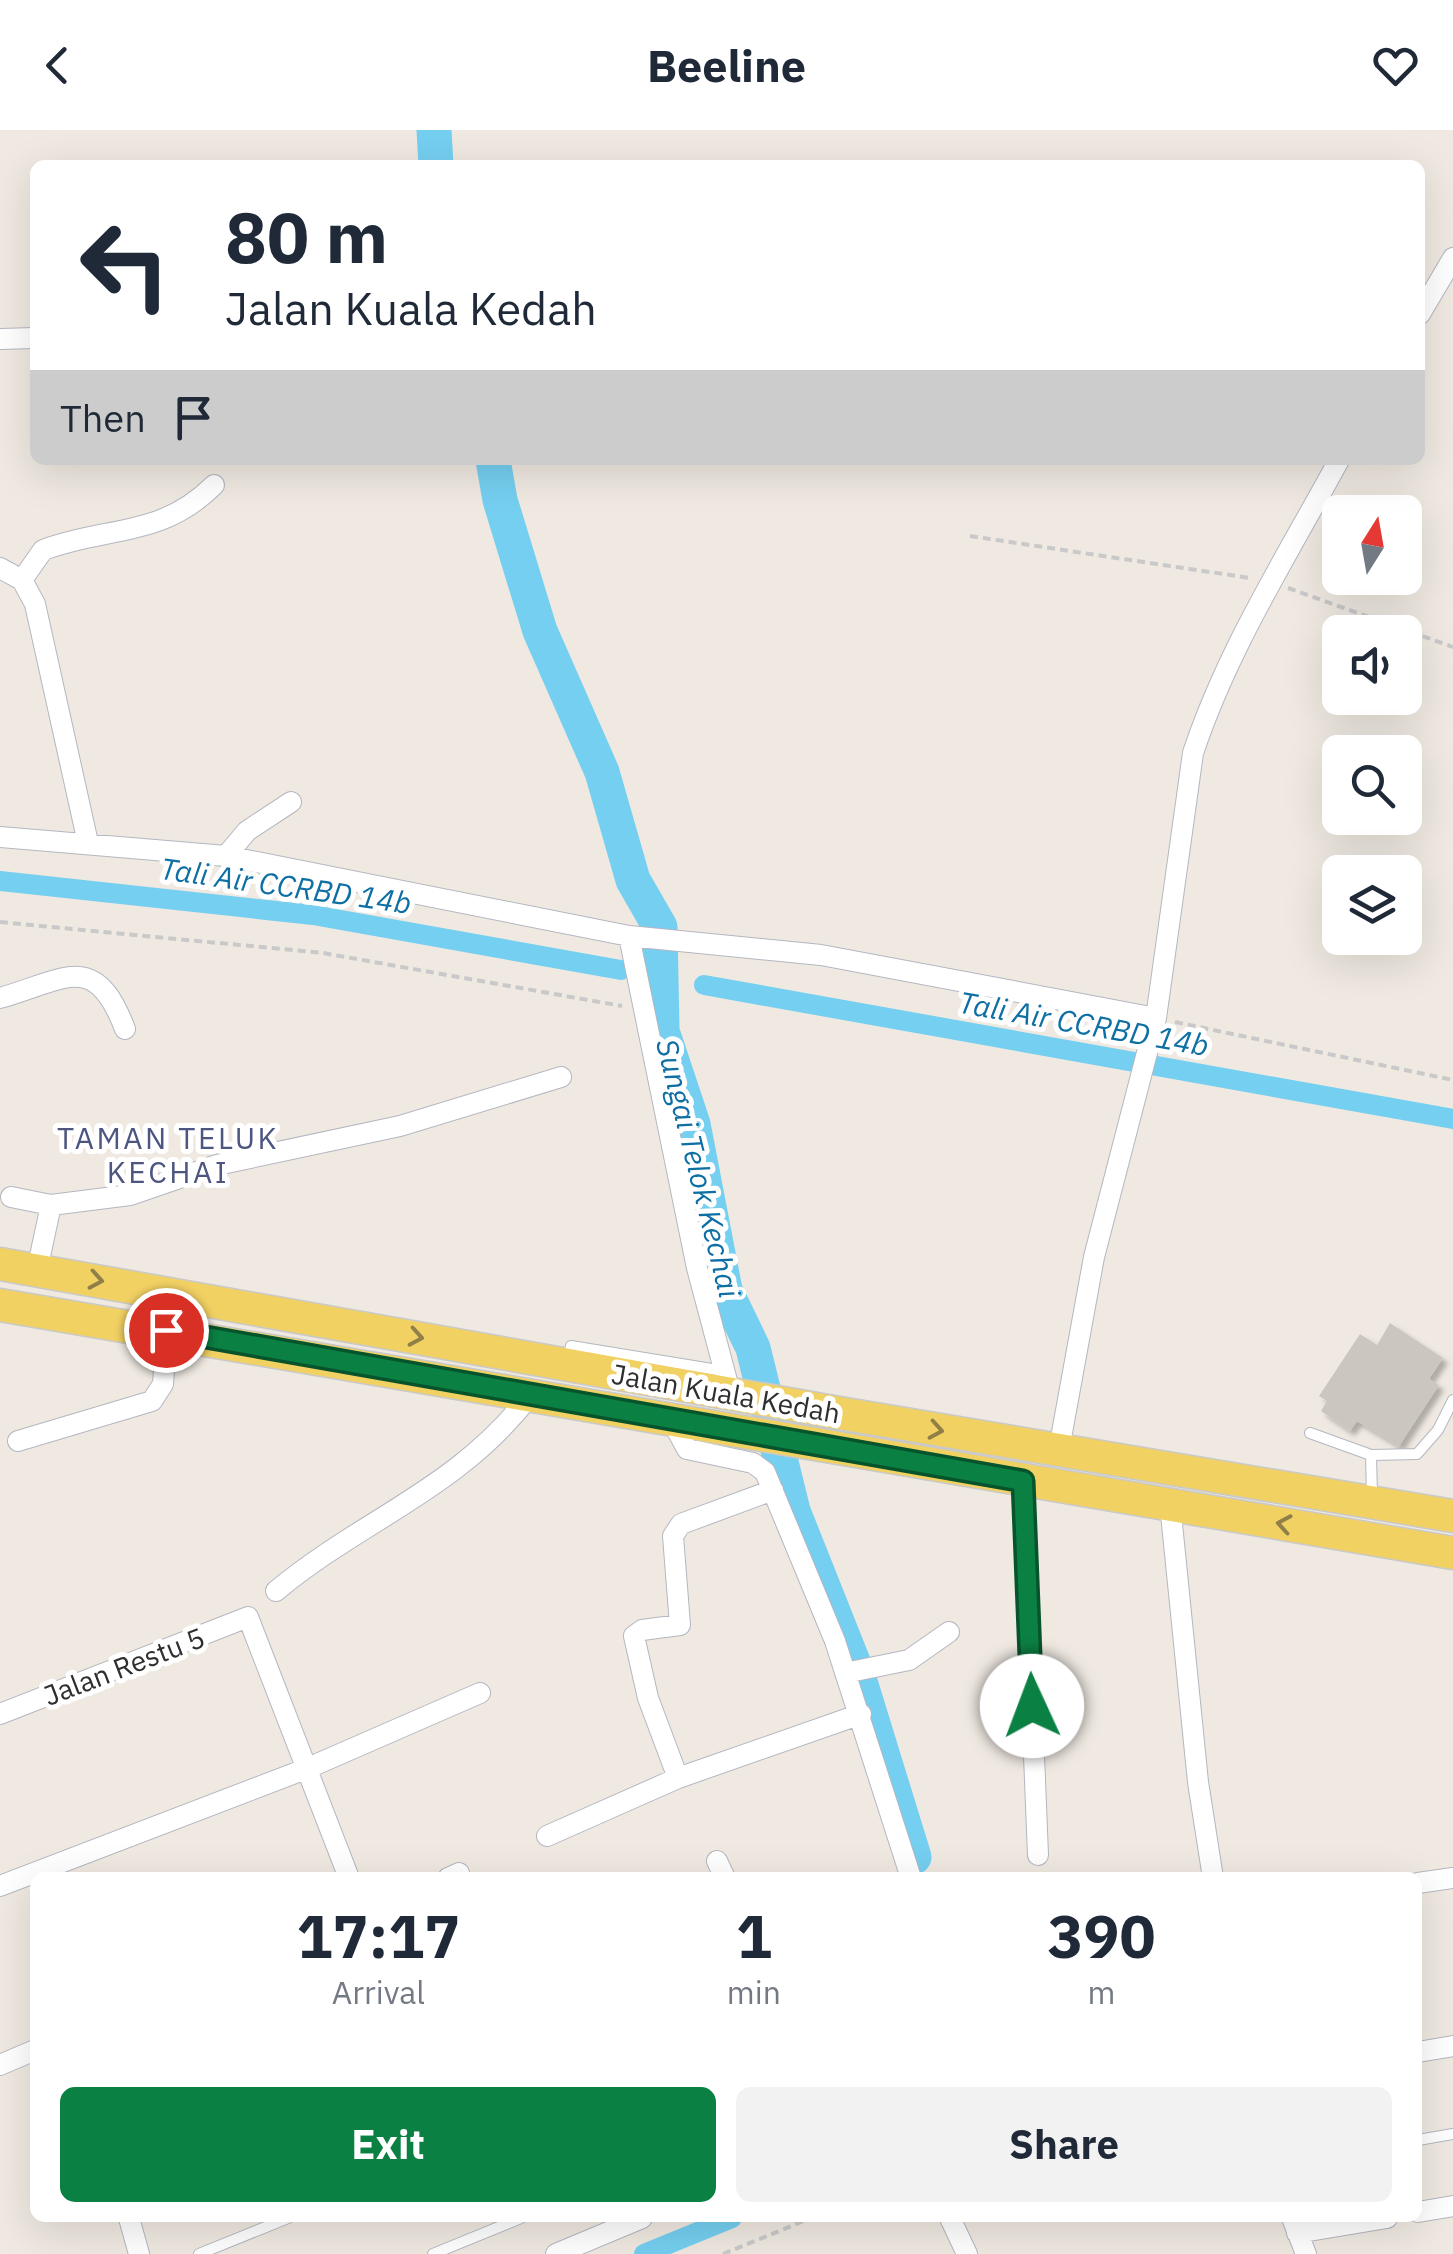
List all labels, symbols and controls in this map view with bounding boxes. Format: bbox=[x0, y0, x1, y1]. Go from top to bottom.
text: Beeline bbox=[647, 36, 806, 94]
icon: back bbox=[30, 38, 85, 93]
icon: heart bbox=[1368, 38, 1423, 93]
text: 80 m bbox=[225, 191, 388, 282]
icon: left bbox=[60, 200, 190, 330]
text: Jalan Kuala Kedah bbox=[225, 279, 597, 337]
icon: arrive bbox=[166, 390, 221, 445]
text: Then bbox=[60, 393, 146, 442]
north arrow bbox=[1322, 495, 1422, 595]
map controls bbox=[1322, 495, 1422, 955]
button: sound bbox=[1322, 615, 1422, 715]
button: search bbox=[1322, 735, 1422, 835]
water label: Tali Air CCRBD 14b bbox=[158, 848, 414, 922]
button: layers bbox=[1322, 855, 1422, 955]
water label: Tali Air CCRBD 14b bbox=[956, 982, 1212, 1064]
water label: Sungai Telok Kechai bbox=[648, 1034, 750, 1302]
district label: TAMAN TELUK KECHAI bbox=[57, 1118, 279, 1191]
one-way arrow bbox=[88, 1269, 104, 1290]
pin bbox=[124, 1288, 209, 1373]
icon: arrive bbox=[139, 1303, 194, 1358]
one-way arrow bbox=[408, 1326, 424, 1347]
street label: Jalan Kuala Kedah bbox=[609, 1355, 843, 1431]
one-way arrow bbox=[927, 1418, 944, 1439]
one-way arrow bbox=[1276, 1514, 1292, 1535]
street label: Jalan Restu 5 bbox=[38, 1618, 210, 1714]
position arrow bbox=[980, 1654, 1084, 1758]
text: 17:17 bbox=[297, 1896, 460, 1975]
text: 1 bbox=[736, 1896, 772, 1975]
text: 390 bbox=[1047, 1896, 1155, 1975]
text: Arrival bbox=[332, 1971, 425, 2013]
text: min bbox=[727, 1971, 781, 2013]
text: m bbox=[1088, 1971, 1115, 2013]
button: Exit bbox=[60, 2087, 716, 2202]
button: Share bbox=[736, 2087, 1392, 2202]

